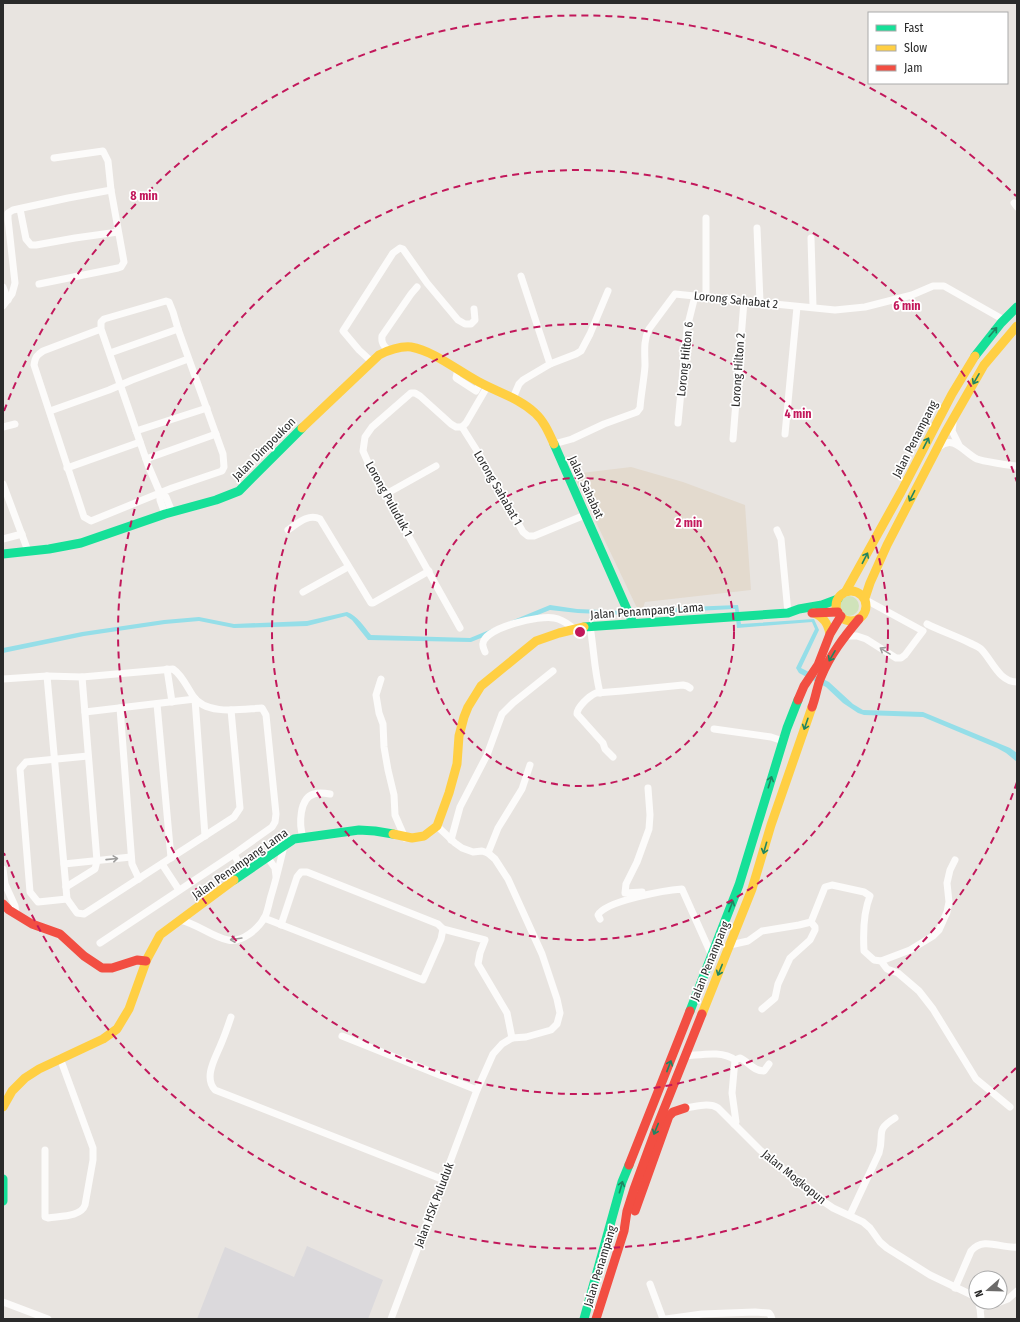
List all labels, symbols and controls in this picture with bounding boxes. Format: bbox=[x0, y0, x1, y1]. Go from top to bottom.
legend bbox=[868, 12, 1008, 84]
text: Fast bbox=[904, 21, 923, 35]
text: Slow bbox=[904, 41, 927, 55]
text: Jam bbox=[904, 61, 922, 75]
text: 8 min bbox=[130, 189, 158, 203]
street label: Lorong Sahabat 2 bbox=[693, 289, 779, 311]
text: 6 min bbox=[893, 299, 921, 313]
street label: Lorong Hilton 6 bbox=[674, 321, 696, 397]
one-way arrow bbox=[989, 327, 998, 337]
street label: Lorong Hilton 2 bbox=[728, 332, 748, 408]
one-way arrow bbox=[971, 373, 979, 385]
street label: Jalan Penampang bbox=[890, 398, 941, 480]
text: 4 min bbox=[784, 407, 812, 421]
street label: Jalan Dimpoukon bbox=[230, 415, 298, 483]
one-way arrow bbox=[923, 437, 931, 449]
street label: Lorong Sahabat 1 bbox=[471, 448, 525, 528]
street label: Jalan Sahabat bbox=[565, 454, 607, 521]
street label: Lorong Puluduk 1 bbox=[363, 459, 415, 539]
one-way arrow bbox=[908, 490, 916, 502]
text: 2 min bbox=[675, 516, 702, 530]
one-way arrow bbox=[862, 552, 870, 564]
street label: Jalan Penampang Lama bbox=[590, 600, 704, 622]
centre of rings bbox=[573, 625, 587, 639]
one-way arrow bbox=[879, 647, 891, 655]
one-way arrow bbox=[827, 650, 835, 662]
one-way arrow bbox=[802, 718, 809, 731]
one-way arrow bbox=[767, 776, 774, 789]
street label: Jalan Penampang Lama bbox=[189, 826, 291, 902]
one-way arrow bbox=[760, 841, 768, 854]
one-way arrow bbox=[105, 856, 118, 863]
one-way arrow bbox=[727, 900, 735, 912]
street label: Jalan Penampang bbox=[688, 919, 732, 1003]
one-way arrow bbox=[230, 935, 243, 943]
one-way arrow bbox=[716, 963, 723, 975]
one-way arrow bbox=[665, 1061, 673, 1073]
one-way arrow bbox=[651, 1123, 659, 1135]
street label: Jalan Mogkopun bbox=[759, 1147, 829, 1207]
street label: Jalan HSK Puluduk bbox=[411, 1160, 457, 1249]
one-way arrow bbox=[618, 1181, 625, 1194]
street label: Jalan Penampang bbox=[581, 1223, 619, 1308]
north arrow bbox=[968, 1270, 1008, 1310]
text: N bbox=[972, 1288, 986, 1299]

